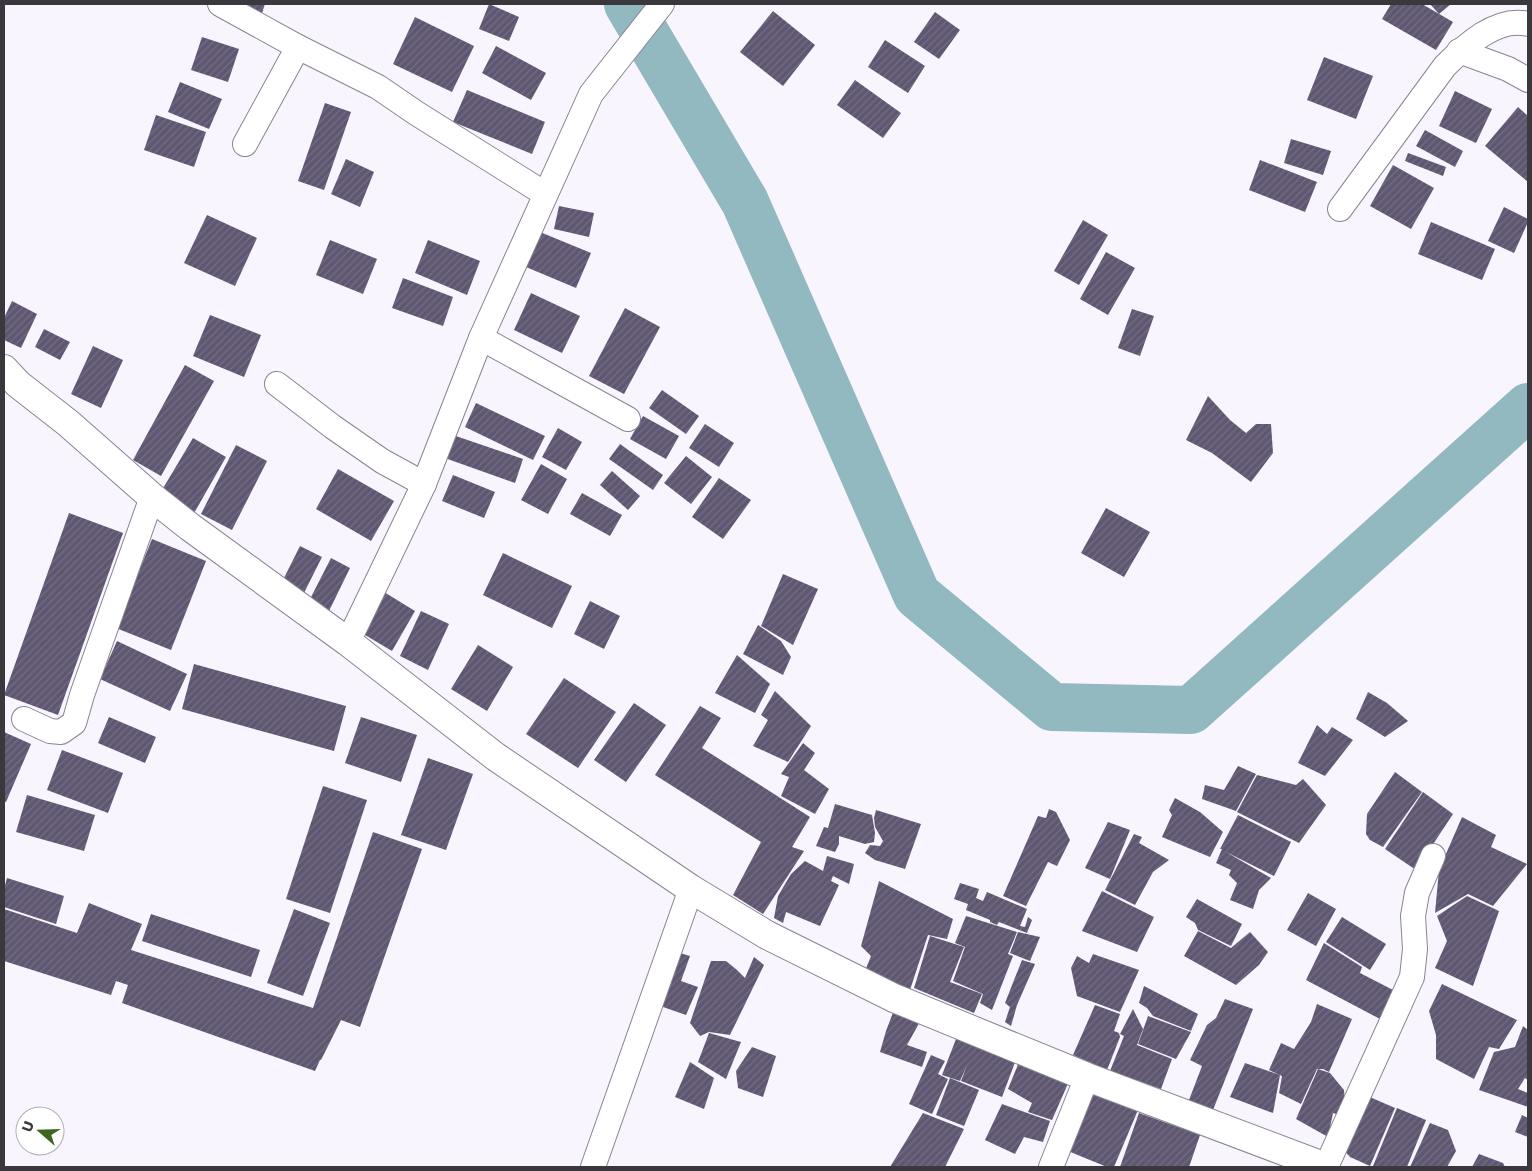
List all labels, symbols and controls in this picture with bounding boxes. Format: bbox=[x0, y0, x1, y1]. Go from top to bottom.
north arrow bbox=[15, 1106, 65, 1156]
text: U bbox=[18, 1119, 37, 1134]

